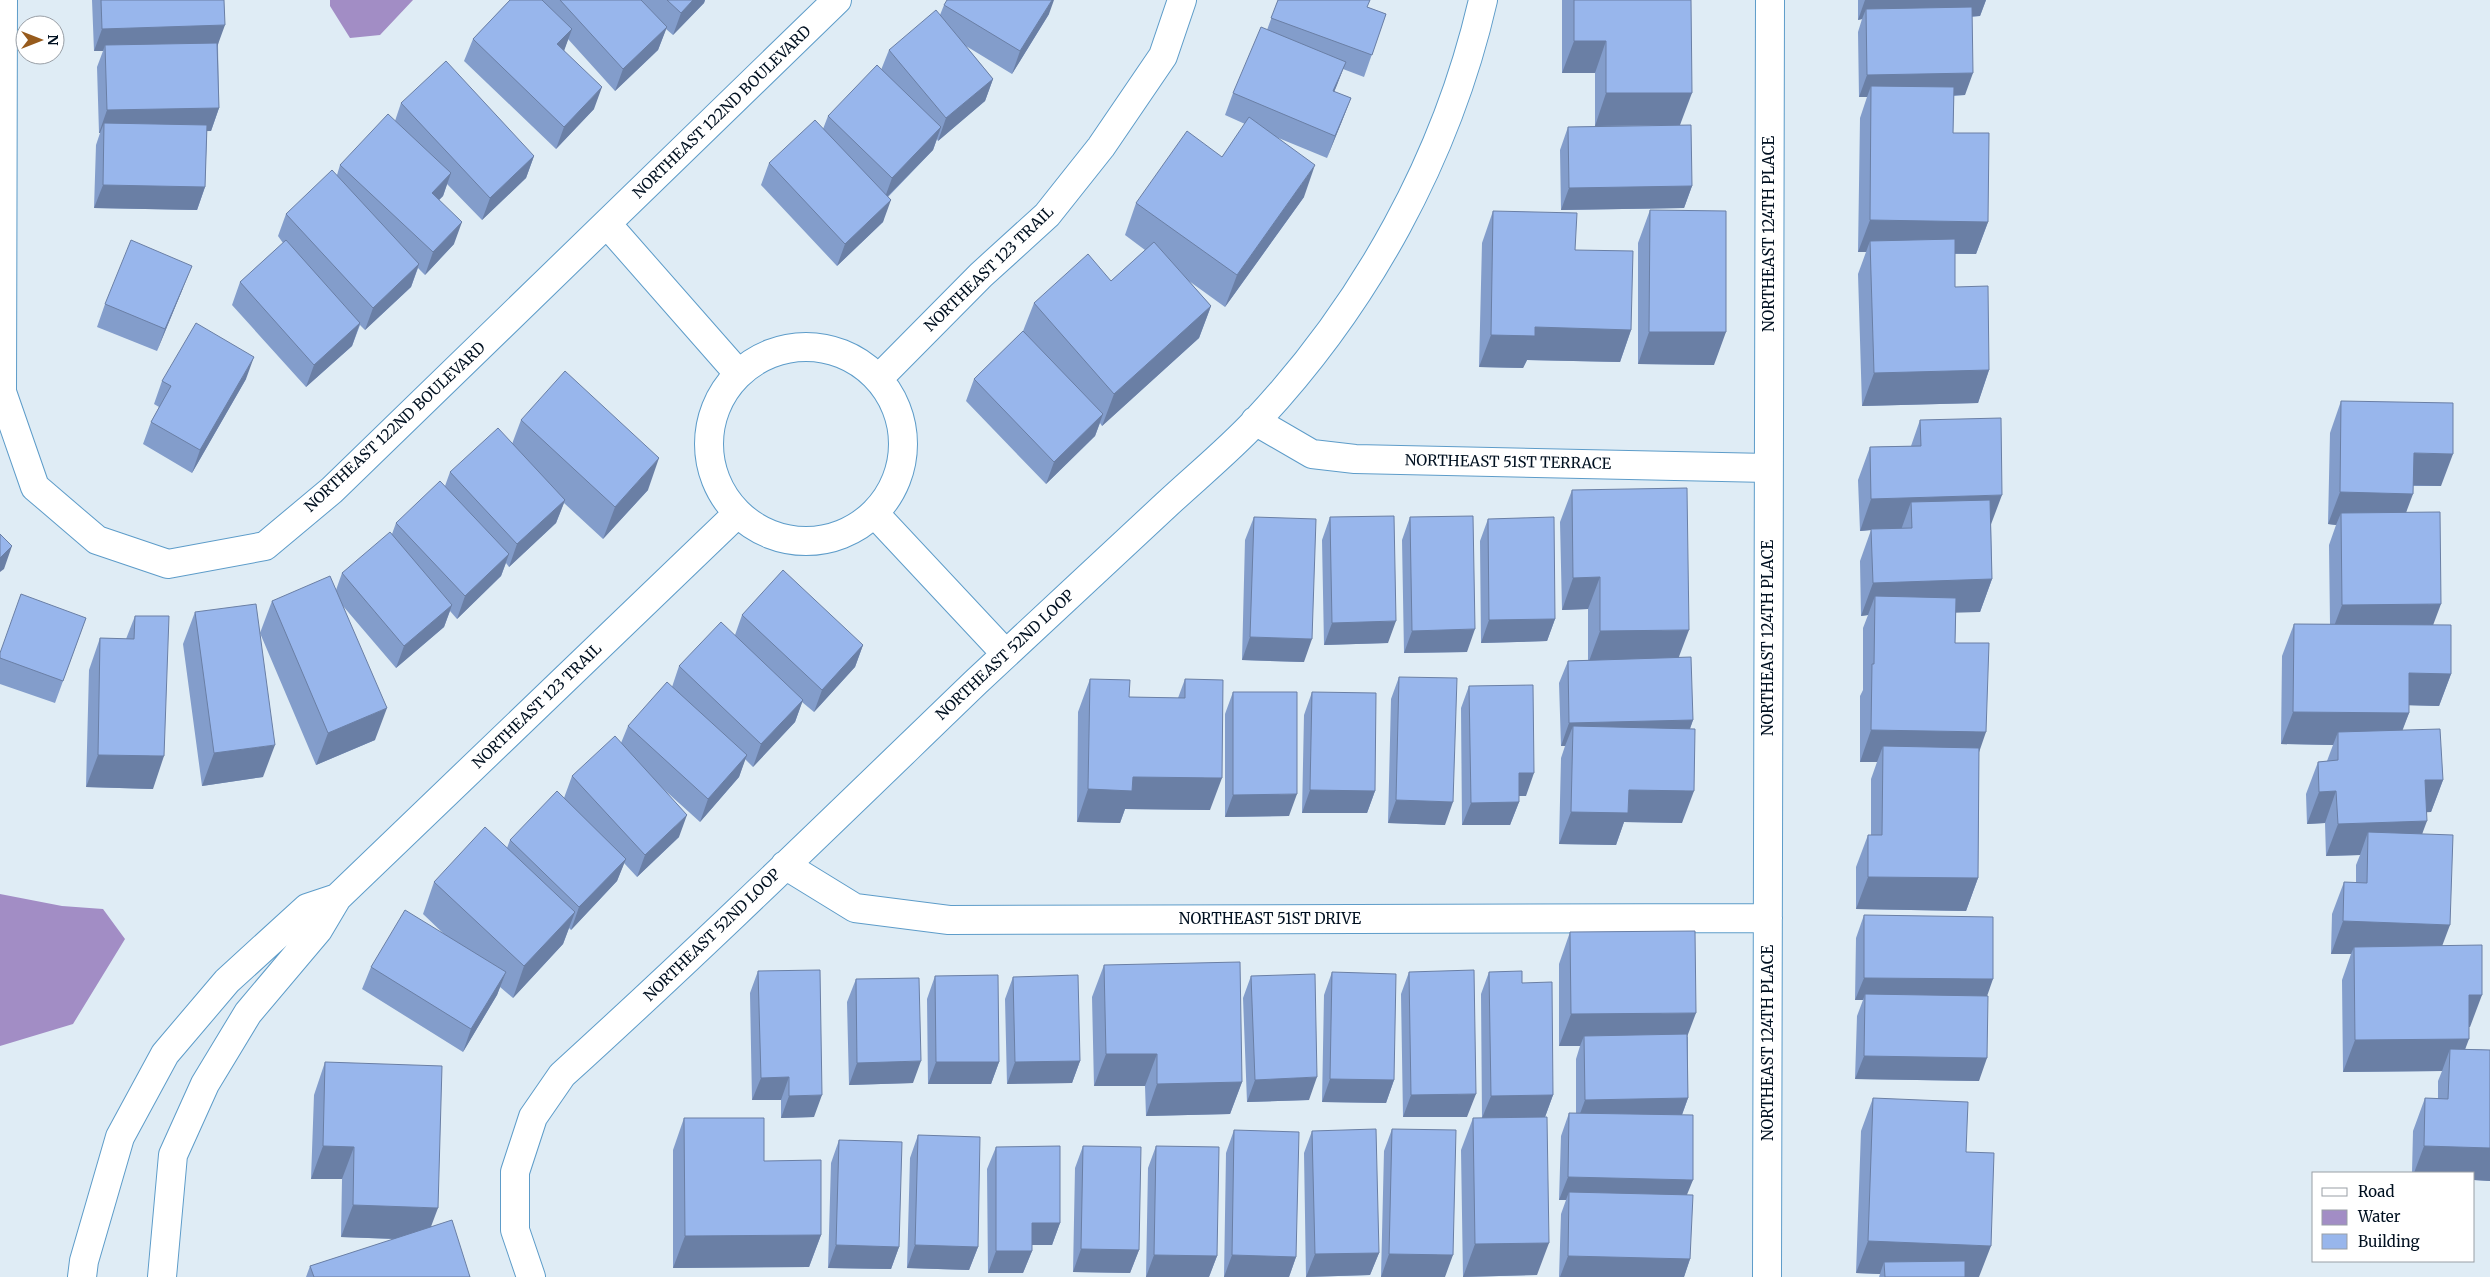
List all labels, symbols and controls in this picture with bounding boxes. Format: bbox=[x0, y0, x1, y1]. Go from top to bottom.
north arrow bbox=[15, 15, 65, 65]
street label: NORTHEAST 122ND BOULEVARD bbox=[629, 21, 815, 202]
text: N bbox=[44, 34, 62, 46]
street label: NORTHEAST 124TH PLACE bbox=[1759, 136, 1778, 332]
street label: NORTHEAST 123 TRAIL bbox=[920, 202, 1058, 335]
street label: NORTHEAST 122ND BOULEVARD bbox=[300, 338, 489, 516]
street label: NORTHEAST 51ST TERRACE bbox=[1405, 450, 1612, 473]
street label: NORTHEAST 124TH PLACE bbox=[1758, 540, 1777, 736]
street label: NORTHEAST 52ND LOOP bbox=[931, 585, 1078, 724]
street label: NORTHEAST 123 TRAIL bbox=[468, 639, 606, 772]
street label: NORTHEAST 52ND LOOP bbox=[639, 864, 784, 1005]
street label: NORTHEAST 51ST DRIVE bbox=[1179, 909, 1362, 928]
street label: NORTHEAST 124TH PLACE bbox=[1758, 945, 1777, 1141]
legend bbox=[2312, 1172, 2475, 1262]
text: Road bbox=[2358, 1182, 2394, 1201]
text: Water bbox=[2357, 1207, 2401, 1226]
text: Building bbox=[2358, 1232, 2420, 1251]

